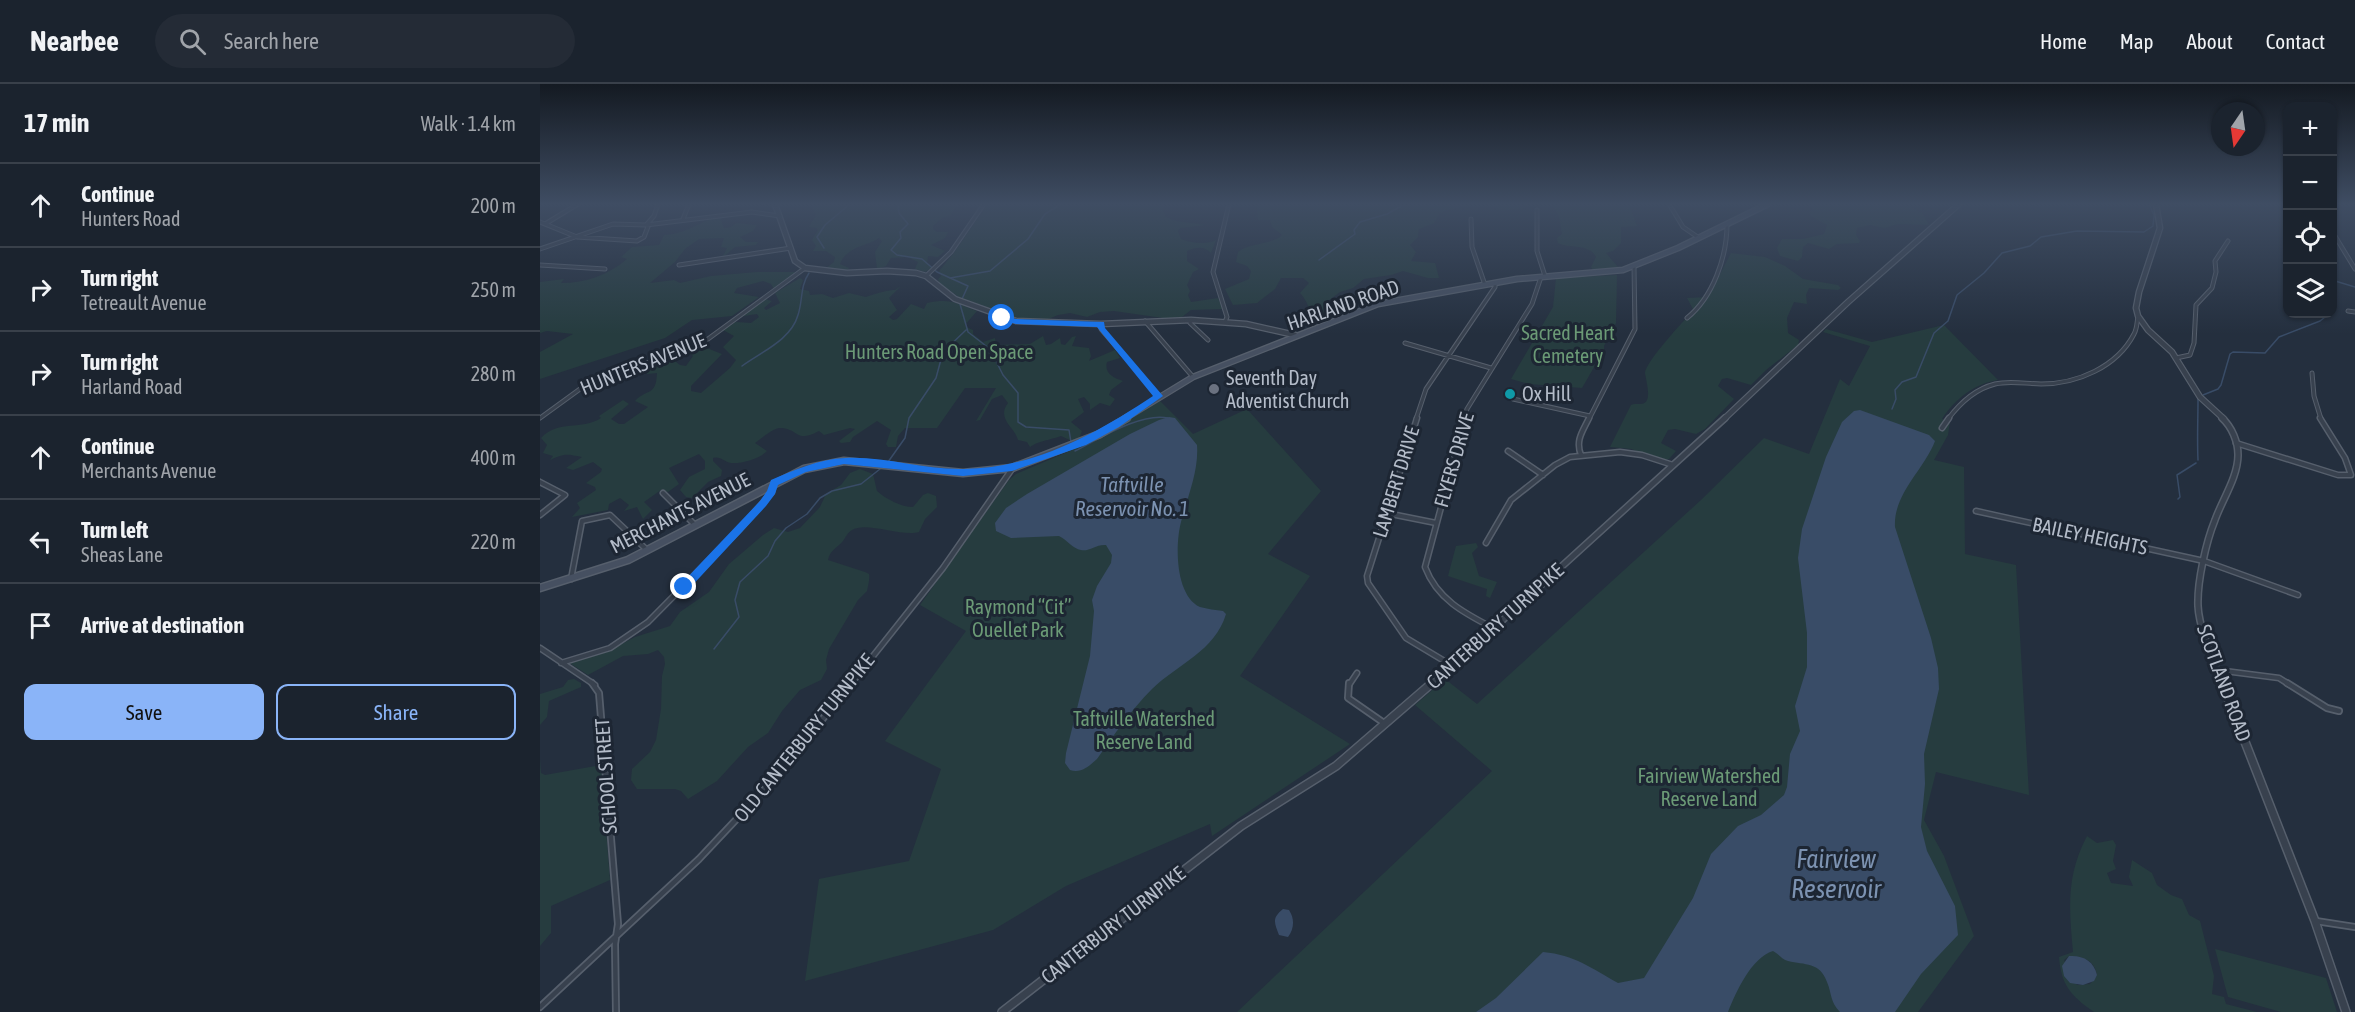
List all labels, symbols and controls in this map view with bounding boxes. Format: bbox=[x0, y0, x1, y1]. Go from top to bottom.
search box bbox=[155, 14, 575, 68]
text: Nearbee bbox=[30, 25, 119, 57]
icon: search bbox=[176, 25, 209, 58]
text: Search here bbox=[224, 28, 319, 54]
text: Home bbox=[2040, 29, 2087, 53]
text: Map bbox=[2120, 29, 2154, 53]
text: About bbox=[2187, 29, 2233, 53]
text: Contact bbox=[2266, 29, 2325, 53]
north arrow bbox=[2211, 102, 2265, 156]
map controls bbox=[2283, 102, 2337, 318]
button: + bbox=[2283, 102, 2337, 156]
text: 17 min bbox=[24, 108, 89, 138]
text: Walk · 1.4 km bbox=[421, 112, 516, 135]
button: − bbox=[2283, 156, 2337, 210]
text: Continue bbox=[81, 181, 155, 207]
icon: ahead bbox=[24, 189, 57, 222]
text: 200 m bbox=[471, 194, 516, 217]
text: Hunters Road bbox=[81, 207, 181, 230]
button: locate bbox=[2283, 210, 2337, 264]
button: layers bbox=[2283, 264, 2337, 318]
text: Turn right bbox=[81, 265, 158, 291]
icon: right bbox=[24, 273, 57, 306]
street label: HARLAND ROAD bbox=[1284, 275, 1402, 334]
text: 250 m bbox=[471, 278, 516, 301]
text: Tetreault Avenue bbox=[81, 291, 207, 314]
route start bbox=[988, 304, 1014, 330]
park label: Sacred Heart Cemetery bbox=[1521, 321, 1615, 367]
street label: HUNTERS AVENUE bbox=[577, 328, 709, 399]
park label: Hunters Road Open Space bbox=[845, 340, 1033, 363]
text: Turn right bbox=[81, 349, 158, 375]
icon: right bbox=[24, 357, 57, 390]
text: 280 m bbox=[471, 362, 516, 385]
place label: Seventh Day Adventist Church bbox=[1226, 366, 1349, 412]
text: Harland Road bbox=[81, 375, 183, 398]
marker: Seventh Day Adventist Church bbox=[1207, 382, 1221, 396]
place label: Ox Hill bbox=[1522, 382, 1572, 405]
marker: Ox Hill bbox=[1503, 387, 1517, 401]
street label: FLYERS DRIVE bbox=[1429, 409, 1478, 510]
street label: LAMBERT DRIVE bbox=[1368, 423, 1423, 540]
text: Continue bbox=[81, 433, 155, 459]
icon: ahead bbox=[24, 441, 57, 474]
text: 400 m bbox=[471, 446, 516, 469]
text: Merchants Avenue bbox=[81, 459, 216, 482]
street label: MERCHANTS AVENUE bbox=[606, 467, 754, 558]
water label: Taftville Reservoir No. 1 bbox=[1075, 472, 1189, 520]
street label: BAILEY HEIGHTS bbox=[2031, 512, 2150, 559]
text: Turn left bbox=[81, 517, 148, 543]
icon: left bbox=[24, 525, 57, 558]
text: 220 m bbox=[471, 530, 516, 553]
text: Sheas Lane bbox=[81, 543, 163, 566]
street label: CANTERBURY TURNPIKE bbox=[1421, 558, 1568, 693]
route end bbox=[670, 573, 696, 599]
park label: Raymond “Cit” Ouellet Park bbox=[965, 595, 1071, 641]
icon: arrive bbox=[24, 609, 57, 642]
text: Arrive at destination bbox=[81, 612, 244, 638]
street label: SCOTLAND ROAD bbox=[2193, 621, 2256, 744]
street label: OLD CANTERBURY TURNPIKE bbox=[729, 649, 879, 826]
button: Save bbox=[24, 684, 264, 740]
button: Share bbox=[276, 684, 516, 740]
park label: Taftville Watershed Reserve Land bbox=[1073, 707, 1215, 753]
street label: SCHOOL STREET bbox=[590, 717, 621, 835]
park label: Fairview Watershed Reserve Land bbox=[1638, 764, 1780, 810]
water label: Fairview Reservoir bbox=[1791, 844, 1882, 904]
street label: CANTERBURY TURNPIKE bbox=[1036, 861, 1190, 988]

